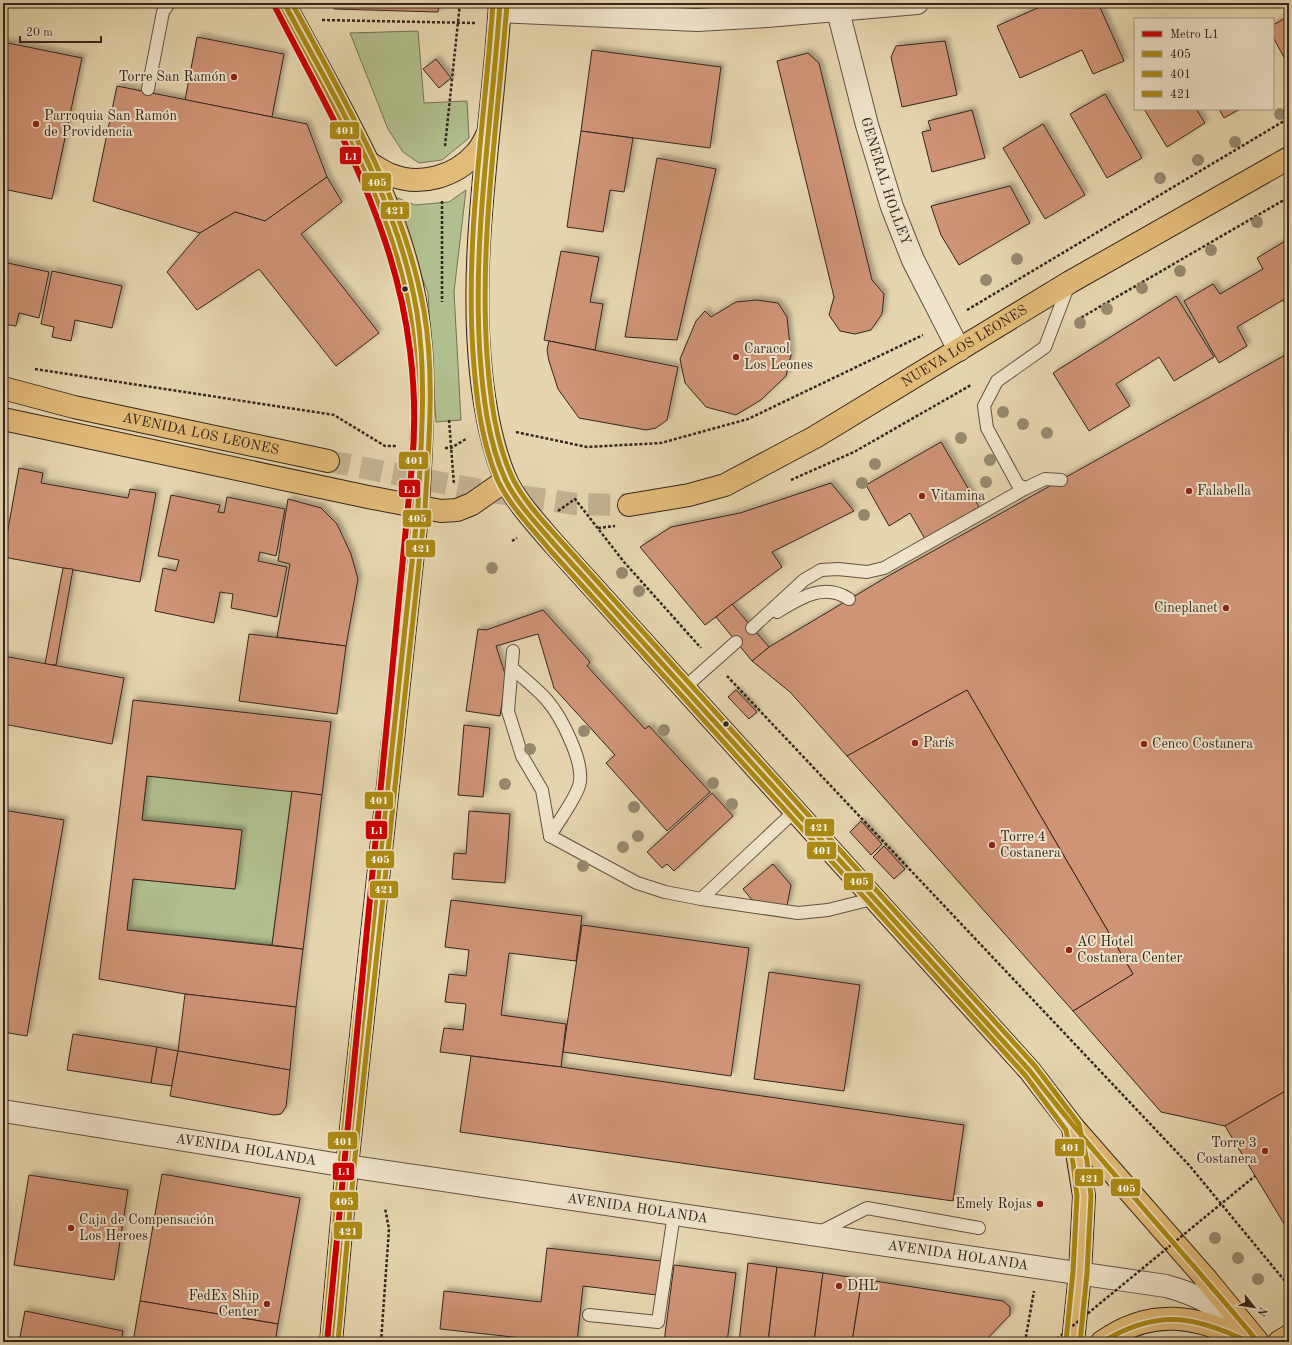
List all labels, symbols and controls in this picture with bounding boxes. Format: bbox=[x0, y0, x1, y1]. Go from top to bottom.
scale bar bbox=[20, 18, 101, 44]
legend bbox=[1134, 18, 1274, 110]
text: 20 m bbox=[26, 27, 53, 39]
text: Metro L1 bbox=[1170, 29, 1219, 41]
text: 405 bbox=[1170, 48, 1191, 61]
text: 401 bbox=[1170, 69, 1191, 81]
place label: Torre San Ramón bbox=[119, 70, 226, 84]
marker: Torre San Ramón bbox=[229, 72, 239, 82]
text: 421 bbox=[1170, 89, 1191, 101]
place label: Parroquia San Ramón de Providencia bbox=[44, 109, 177, 139]
street label: GENERAL HOLLEY bbox=[858, 116, 913, 247]
marker: Parroquia San Ramón de Providencia bbox=[31, 119, 41, 129]
line badge: 401 bbox=[329, 121, 360, 140]
text: 401 bbox=[335, 126, 355, 137]
line badge: L1 bbox=[339, 146, 362, 165]
text: L1 bbox=[344, 152, 358, 163]
line badge: 405 bbox=[361, 172, 392, 192]
text: 405 bbox=[367, 178, 387, 189]
line badge: 421 bbox=[380, 201, 410, 220]
text: 421 bbox=[385, 206, 405, 217]
unlabelled marker bbox=[400, 284, 410, 294]
street label: NUEVA LOS LEONES bbox=[899, 303, 1030, 390]
place label: Caracol Los Leones bbox=[744, 342, 813, 372]
marker: Caracol Los Leones bbox=[731, 352, 741, 362]
street label: AVENIDA LOS LEONES bbox=[121, 410, 280, 457]
line badge: 401 bbox=[398, 451, 429, 470]
text: 401 bbox=[404, 456, 424, 467]
line badge: L1 bbox=[398, 479, 421, 498]
place label: Falabella bbox=[1197, 484, 1251, 498]
text: L1 bbox=[403, 485, 417, 496]
marker: Falabella bbox=[1184, 486, 1194, 496]
place label: Vitamina bbox=[930, 489, 985, 503]
marker: Vitamina bbox=[917, 491, 927, 501]
line badge: 405 bbox=[402, 509, 432, 528]
text: 405 bbox=[407, 514, 427, 525]
line badge: 421 bbox=[405, 539, 436, 558]
text: 421 bbox=[411, 544, 431, 555]
place label: Cineplanet bbox=[1154, 601, 1218, 615]
marker: Cineplanet bbox=[1221, 603, 1231, 613]
unlabelled marker bbox=[721, 719, 731, 729]
place label: París bbox=[923, 736, 954, 750]
place label: Cenco Costanera bbox=[1152, 737, 1253, 751]
marker: París bbox=[910, 738, 920, 748]
marker: Cenco Costanera bbox=[1139, 739, 1149, 749]
line badge: 401 bbox=[364, 791, 394, 810]
text: 401 bbox=[369, 796, 389, 807]
line badge: 421 bbox=[804, 818, 835, 837]
line badge: L1 bbox=[365, 820, 388, 840]
text: 421 bbox=[809, 823, 829, 834]
text: L1 bbox=[370, 826, 384, 837]
place label: Torre 4 Costanera bbox=[1000, 830, 1061, 860]
marker: Torre 4 Costanera bbox=[987, 840, 997, 850]
line badge: 401 bbox=[806, 841, 837, 860]
text: 401 bbox=[812, 846, 832, 857]
line badge: 405 bbox=[365, 850, 395, 869]
text: 405 bbox=[370, 855, 390, 866]
line badge: 405 bbox=[843, 872, 874, 891]
text: 405 bbox=[849, 877, 869, 888]
line badge: 421 bbox=[369, 880, 399, 899]
text: 421 bbox=[374, 885, 394, 896]
place label: AC Hotel Costanera Center bbox=[1077, 935, 1183, 965]
marker: AC Hotel Costanera Center bbox=[1064, 945, 1074, 955]
line badge: 401 bbox=[327, 1131, 358, 1150]
street label: AVENIDA HOLANDA bbox=[175, 1132, 318, 1168]
place label: Torre 3 Costanera bbox=[1196, 1136, 1257, 1166]
text: 401 bbox=[333, 1137, 353, 1148]
line badge: 401 bbox=[1054, 1138, 1085, 1157]
text: 401 bbox=[1060, 1143, 1080, 1154]
marker: Torre 3 Costanera bbox=[1260, 1146, 1270, 1156]
line badge: L1 bbox=[332, 1162, 355, 1181]
text: L1 bbox=[337, 1167, 351, 1178]
line badge: 421 bbox=[1074, 1168, 1104, 1187]
text: 421 bbox=[1079, 1174, 1099, 1185]
line badge: 405 bbox=[1110, 1178, 1141, 1197]
text: 405 bbox=[1116, 1184, 1136, 1195]
line badge: 405 bbox=[329, 1191, 359, 1211]
street label: AVENIDA HOLANDA bbox=[566, 1191, 709, 1226]
text: 405 bbox=[334, 1197, 354, 1208]
place label: Emely Rojas bbox=[955, 1197, 1032, 1211]
marker: Emely Rojas bbox=[1035, 1199, 1045, 1209]
place label: Caja de Compensación Los Heroes bbox=[79, 1213, 215, 1243]
line badge: 421 bbox=[333, 1221, 363, 1240]
marker: Caja de Compensación Los Heroes bbox=[66, 1223, 76, 1233]
text: 421 bbox=[338, 1227, 358, 1238]
street label: AVENIDA HOLANDA bbox=[887, 1238, 1030, 1273]
place label: DHL bbox=[847, 1279, 878, 1293]
marker: DHL bbox=[834, 1281, 844, 1291]
north arrow bbox=[1234, 1287, 1274, 1327]
place label: FedEx Ship Center bbox=[189, 1289, 259, 1319]
marker: FedEx Ship Center bbox=[262, 1299, 272, 1309]
text: N bbox=[1254, 1305, 1268, 1318]

